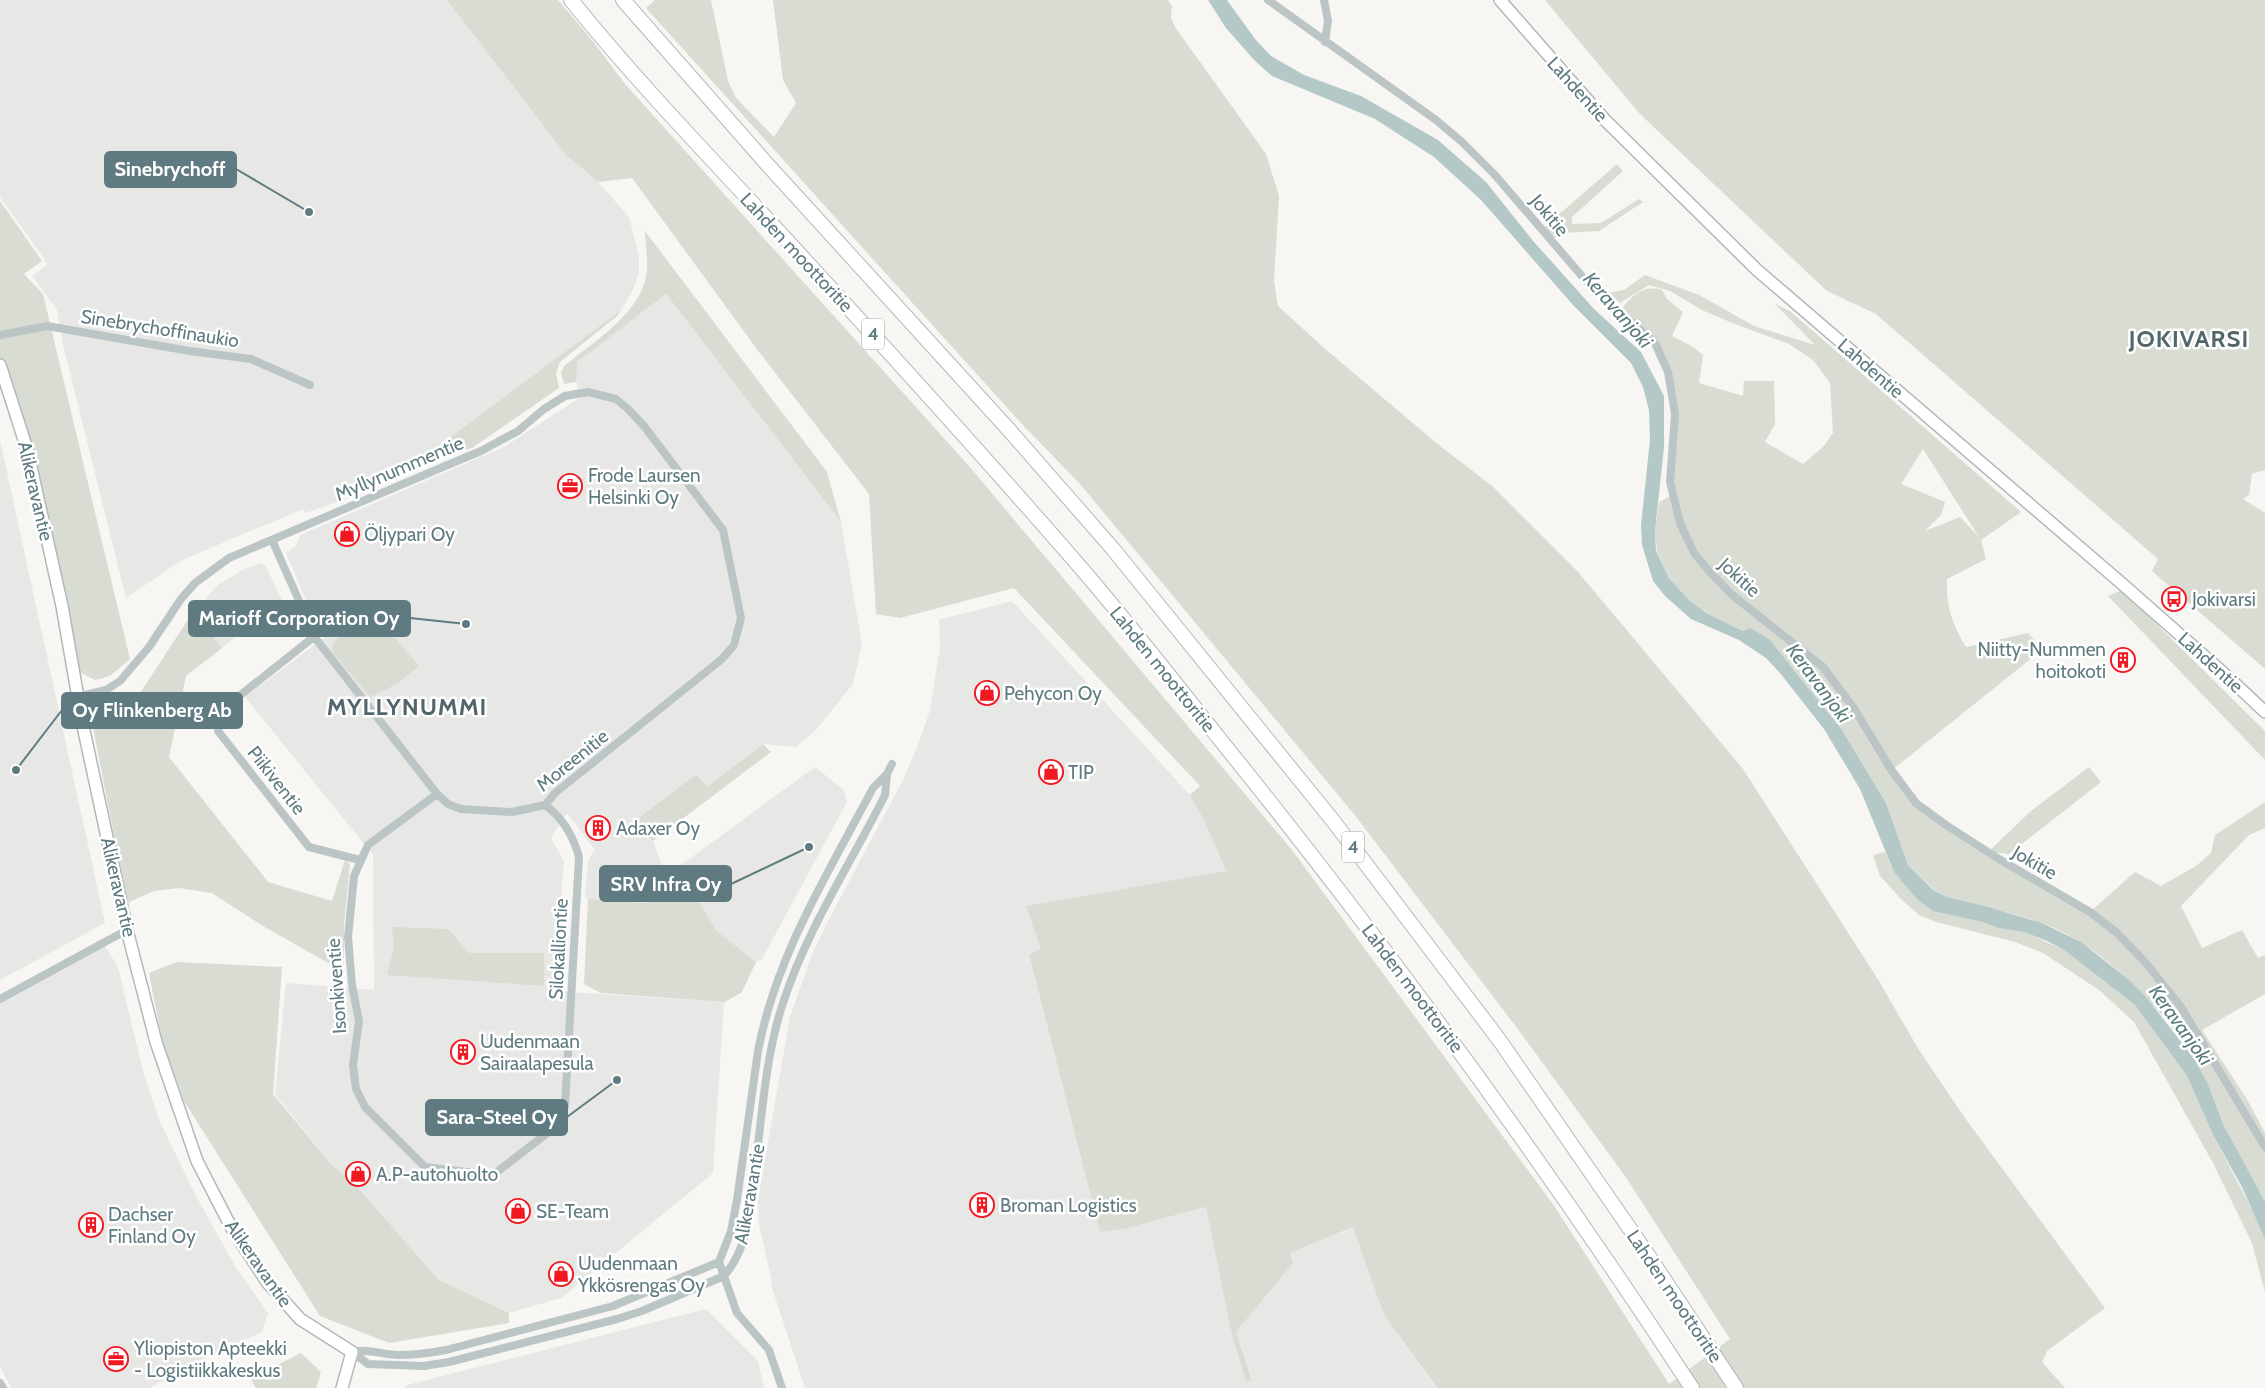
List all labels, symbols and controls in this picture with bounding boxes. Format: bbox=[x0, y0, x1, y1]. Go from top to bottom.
street label: Lahdentie bbox=[1542, 52, 1613, 127]
callout: Sinebrychoff bbox=[105, 152, 236, 187]
text: Sinebrychoff bbox=[114, 157, 226, 181]
street label: Lahden moottoritie bbox=[735, 188, 858, 317]
street label: Jokitie bbox=[1525, 189, 1574, 241]
water label: Keravanjoki bbox=[1578, 267, 1658, 354]
street label: Sinebrychoffinaukio bbox=[79, 305, 241, 352]
road number: 4 bbox=[862, 318, 884, 349]
district label: JOKIVARSI bbox=[2128, 324, 2249, 353]
street label: Lahdentie bbox=[1833, 334, 1909, 403]
street label: Myllynummentie bbox=[332, 431, 467, 506]
street label: Alikeravantie bbox=[13, 439, 58, 543]
place label: Frode Laursen Helsinki Oy bbox=[588, 464, 701, 509]
office icon: Frode Laursen Helsinki Oy bbox=[557, 473, 583, 499]
shop icon: Öljypari Oy bbox=[334, 521, 360, 547]
place label: Öljypari Oy bbox=[364, 523, 455, 546]
street label: Jokitie bbox=[1713, 552, 1765, 602]
bus stop icon: Jokivarsi bbox=[2161, 586, 2187, 612]
place label: Jokivarsi bbox=[2191, 588, 2256, 611]
callout: Marioff Corporation Oy bbox=[189, 601, 410, 636]
street label: Lahden moottoritie bbox=[1105, 602, 1220, 737]
text: Marioff Corporation Oy bbox=[199, 606, 400, 630]
street label: Lahdentie bbox=[2173, 627, 2248, 698]
place label: Niitty-Nummen hoitokoti bbox=[1977, 638, 2106, 683]
water label: Keravanjoki bbox=[1781, 639, 1857, 728]
building icon: Niitty-Nummen hoitokoti bbox=[2110, 647, 2136, 673]
shop icon: Pehycon Oy bbox=[974, 680, 1000, 706]
place label: Pehycon Oy bbox=[1004, 682, 1102, 705]
district label: MYLLYNUMMI bbox=[327, 692, 487, 721]
callout: Oy Flinkenberg Ab bbox=[62, 693, 242, 728]
text: Oy Flinkenberg Ab bbox=[72, 698, 232, 722]
street label: Moreenitie bbox=[532, 724, 613, 796]
street label: Piikiventie bbox=[243, 741, 311, 819]
shop icon: TIP bbox=[1038, 759, 1064, 785]
place label: TIP bbox=[1068, 761, 1094, 784]
building icon: Adaxer Oy bbox=[585, 815, 611, 841]
place label: Adaxer Oy bbox=[616, 817, 700, 840]
road number: 4 bbox=[1342, 832, 1364, 862]
street label: Alikeravantie bbox=[96, 835, 141, 939]
street label: Jokitie bbox=[2007, 840, 2061, 884]
callout: SRV Infra Oy bbox=[600, 866, 731, 901]
text: SRV Infra Oy bbox=[611, 872, 722, 896]
street label: Silokalliontie bbox=[544, 897, 573, 1000]
street label: Lahden moottoritie bbox=[1357, 920, 1469, 1057]
street label: Isonkiventie bbox=[322, 937, 351, 1034]
water label: Keravanjoki bbox=[2144, 980, 2219, 1070]
place label: Uudenmaan Sairaalapesula bbox=[480, 1030, 594, 1075]
building icon: Uudenmaan Sairaalapesula bbox=[450, 1039, 476, 1065]
callout: Sara-Steel Oy bbox=[426, 1100, 567, 1135]
text: Sara-Steel Oy bbox=[437, 1105, 558, 1129]
street label: Alikeravantie bbox=[729, 1142, 770, 1246]
shop icon: A.P-autohuolto bbox=[345, 1161, 371, 1187]
place label: A.P-autohuolto bbox=[376, 1163, 498, 1186]
building icon: Broman Logistics bbox=[969, 1192, 995, 1218]
place label: Broman Logistics bbox=[1000, 1194, 1137, 1217]
shop icon: SE-Team bbox=[505, 1198, 531, 1224]
place label: SE-Team bbox=[536, 1200, 609, 1223]
place label: Dachser Finland Oy bbox=[108, 1203, 196, 1248]
building icon: Dachser Finland Oy bbox=[78, 1212, 104, 1238]
street label: Alikeravantie bbox=[220, 1215, 297, 1312]
street label: Lahden moottoritie bbox=[1622, 1226, 1728, 1367]
place label: Uudenmaan Ykkösrengas Oy bbox=[577, 1252, 705, 1297]
shop icon: Uudenmaan Ykkösrengas Oy bbox=[548, 1261, 574, 1287]
place label: Yliopiston Apteekki - Logistiikkakeskus bbox=[133, 1337, 287, 1382]
office icon: Yliopiston Apteekki - Logistiikkakeskus bbox=[103, 1346, 129, 1372]

